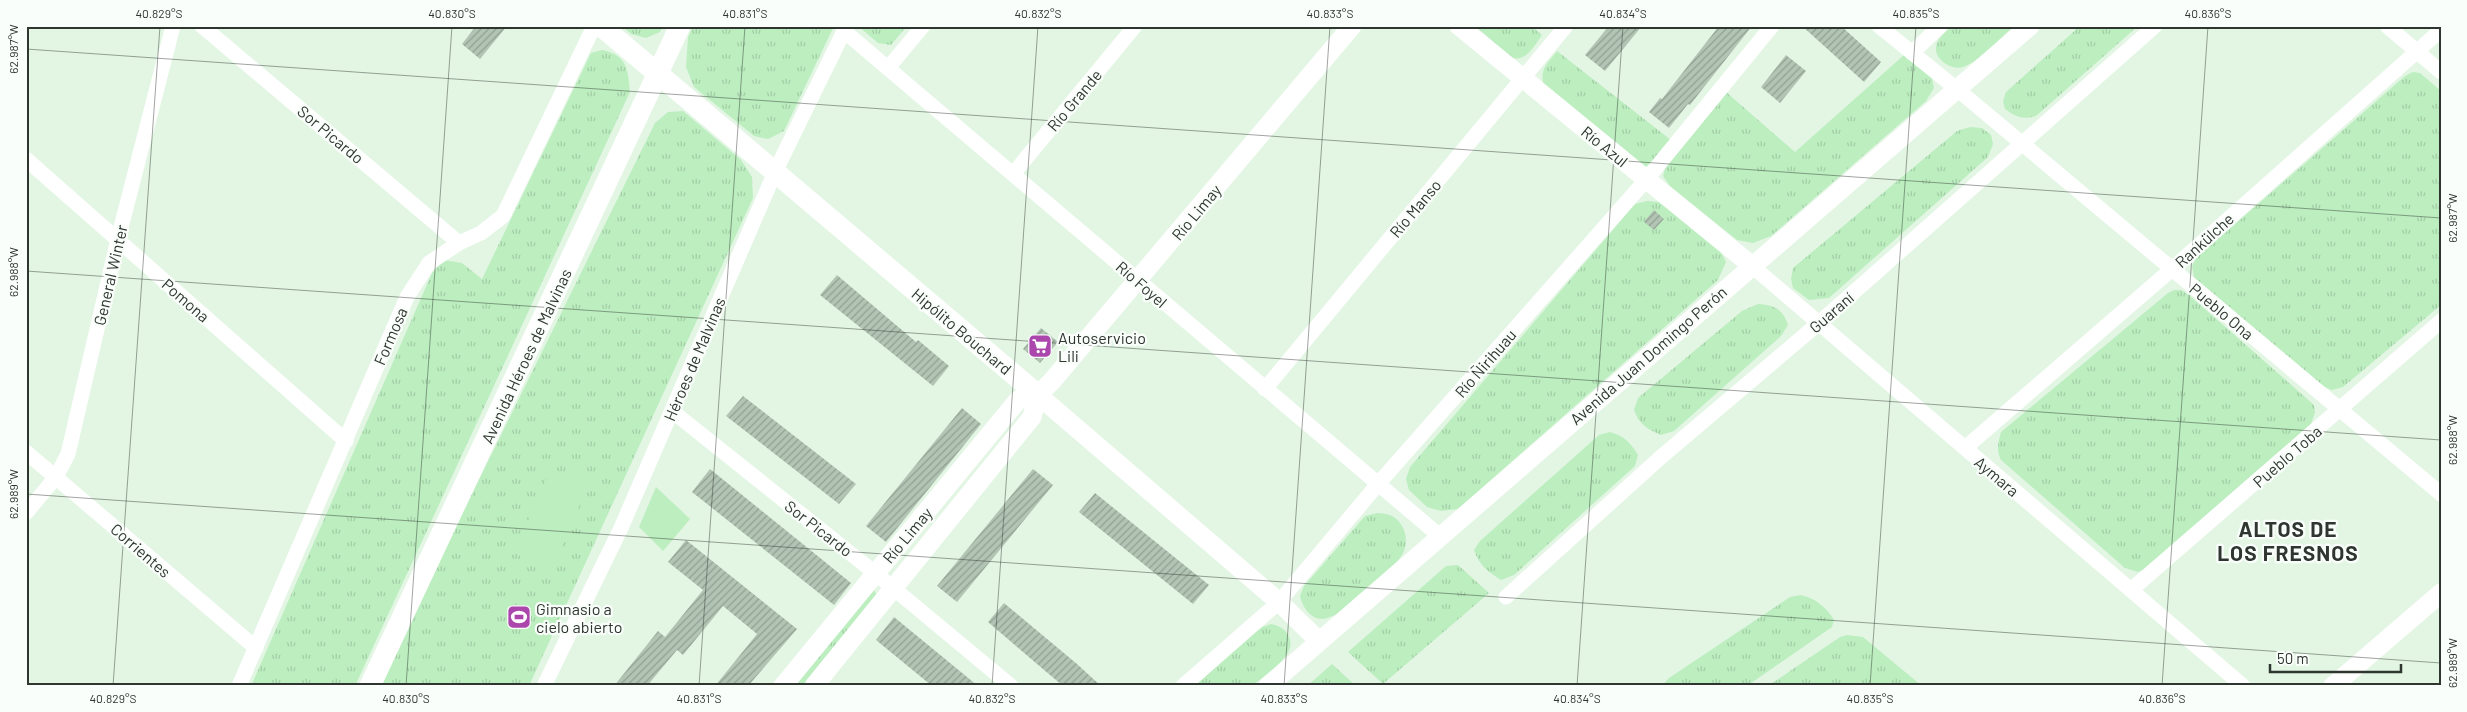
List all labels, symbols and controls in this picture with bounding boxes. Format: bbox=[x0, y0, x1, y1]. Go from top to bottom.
text: 40.829°S bbox=[135, 6, 183, 20]
text: 40.830°S bbox=[428, 6, 476, 20]
text: 40.831°S bbox=[723, 6, 767, 20]
text: 40.832°S bbox=[1014, 6, 1062, 20]
text: 40.833°S bbox=[1307, 6, 1353, 20]
text: 40.834°S bbox=[1599, 6, 1647, 20]
text: 40.835°S bbox=[1893, 6, 1939, 20]
text: 40.836°S bbox=[2185, 6, 2231, 20]
text: 62.987°W bbox=[6, 24, 20, 74]
street label: Río Grande bbox=[1043, 65, 1105, 135]
street label: Sor Picardo bbox=[294, 101, 368, 167]
street label: Río Azul bbox=[1578, 122, 1632, 170]
street label: Río Manso bbox=[1385, 175, 1445, 241]
street label: Río Limay bbox=[1167, 180, 1225, 244]
text: 62.987°W bbox=[2445, 193, 2459, 243]
street label: Rankülche bbox=[2171, 209, 2237, 271]
street label: General Winter bbox=[89, 223, 131, 327]
text: 62.988°W bbox=[6, 247, 20, 297]
street label: Río Foyel bbox=[1113, 257, 1171, 311]
street label: Avenida Héroes de Malvinas bbox=[477, 266, 575, 446]
street label: Pomona bbox=[158, 274, 214, 326]
street label: Pueblo Ona bbox=[2186, 279, 2258, 343]
street label: Avenida Juan Domingo Perón bbox=[1566, 282, 1730, 428]
street label: Hipólito Bouchard bbox=[908, 284, 1016, 378]
street label: Guaraní bbox=[1805, 287, 1858, 336]
street label: Héroes de Malvinas bbox=[659, 294, 729, 424]
street label: Formosa bbox=[369, 304, 411, 368]
street label: Río Ñirihuau bbox=[1450, 325, 1520, 401]
place label: Autoservicio Lili bbox=[1058, 328, 1146, 365]
supermarket icon: Autoservicio Lili bbox=[1027, 333, 1053, 359]
text: 62.988°W bbox=[2445, 415, 2459, 465]
street label: Pueblo Toba bbox=[2249, 421, 2325, 491]
street label: Aymara bbox=[1971, 452, 2023, 500]
text: 62.989°W bbox=[6, 469, 20, 519]
street label: Sor Picardo bbox=[781, 496, 857, 560]
street label: Río Limay bbox=[878, 503, 936, 567]
district label: ALTOS DE LOS FRESNOS bbox=[2217, 516, 2359, 565]
street label: Corrientes bbox=[107, 519, 175, 581]
place label: Gimnasio a cielo abierto bbox=[536, 599, 622, 636]
sports icon: Gimnasio a cielo abierto bbox=[506, 604, 532, 630]
text: 62.989°W bbox=[2445, 638, 2459, 688]
scale bar bbox=[2270, 642, 2401, 674]
text: 50 m bbox=[2277, 649, 2309, 667]
text: 40.829°S bbox=[89, 691, 137, 705]
text: 40.830°S bbox=[382, 691, 430, 705]
text: 40.831°S bbox=[677, 691, 721, 705]
text: 40.832°S bbox=[968, 691, 1016, 705]
text: 40.833°S bbox=[1261, 691, 1307, 705]
text: 40.834°S bbox=[1553, 691, 1601, 705]
text: 40.835°S bbox=[1847, 691, 1893, 705]
text: 40.836°S bbox=[2139, 691, 2185, 705]

